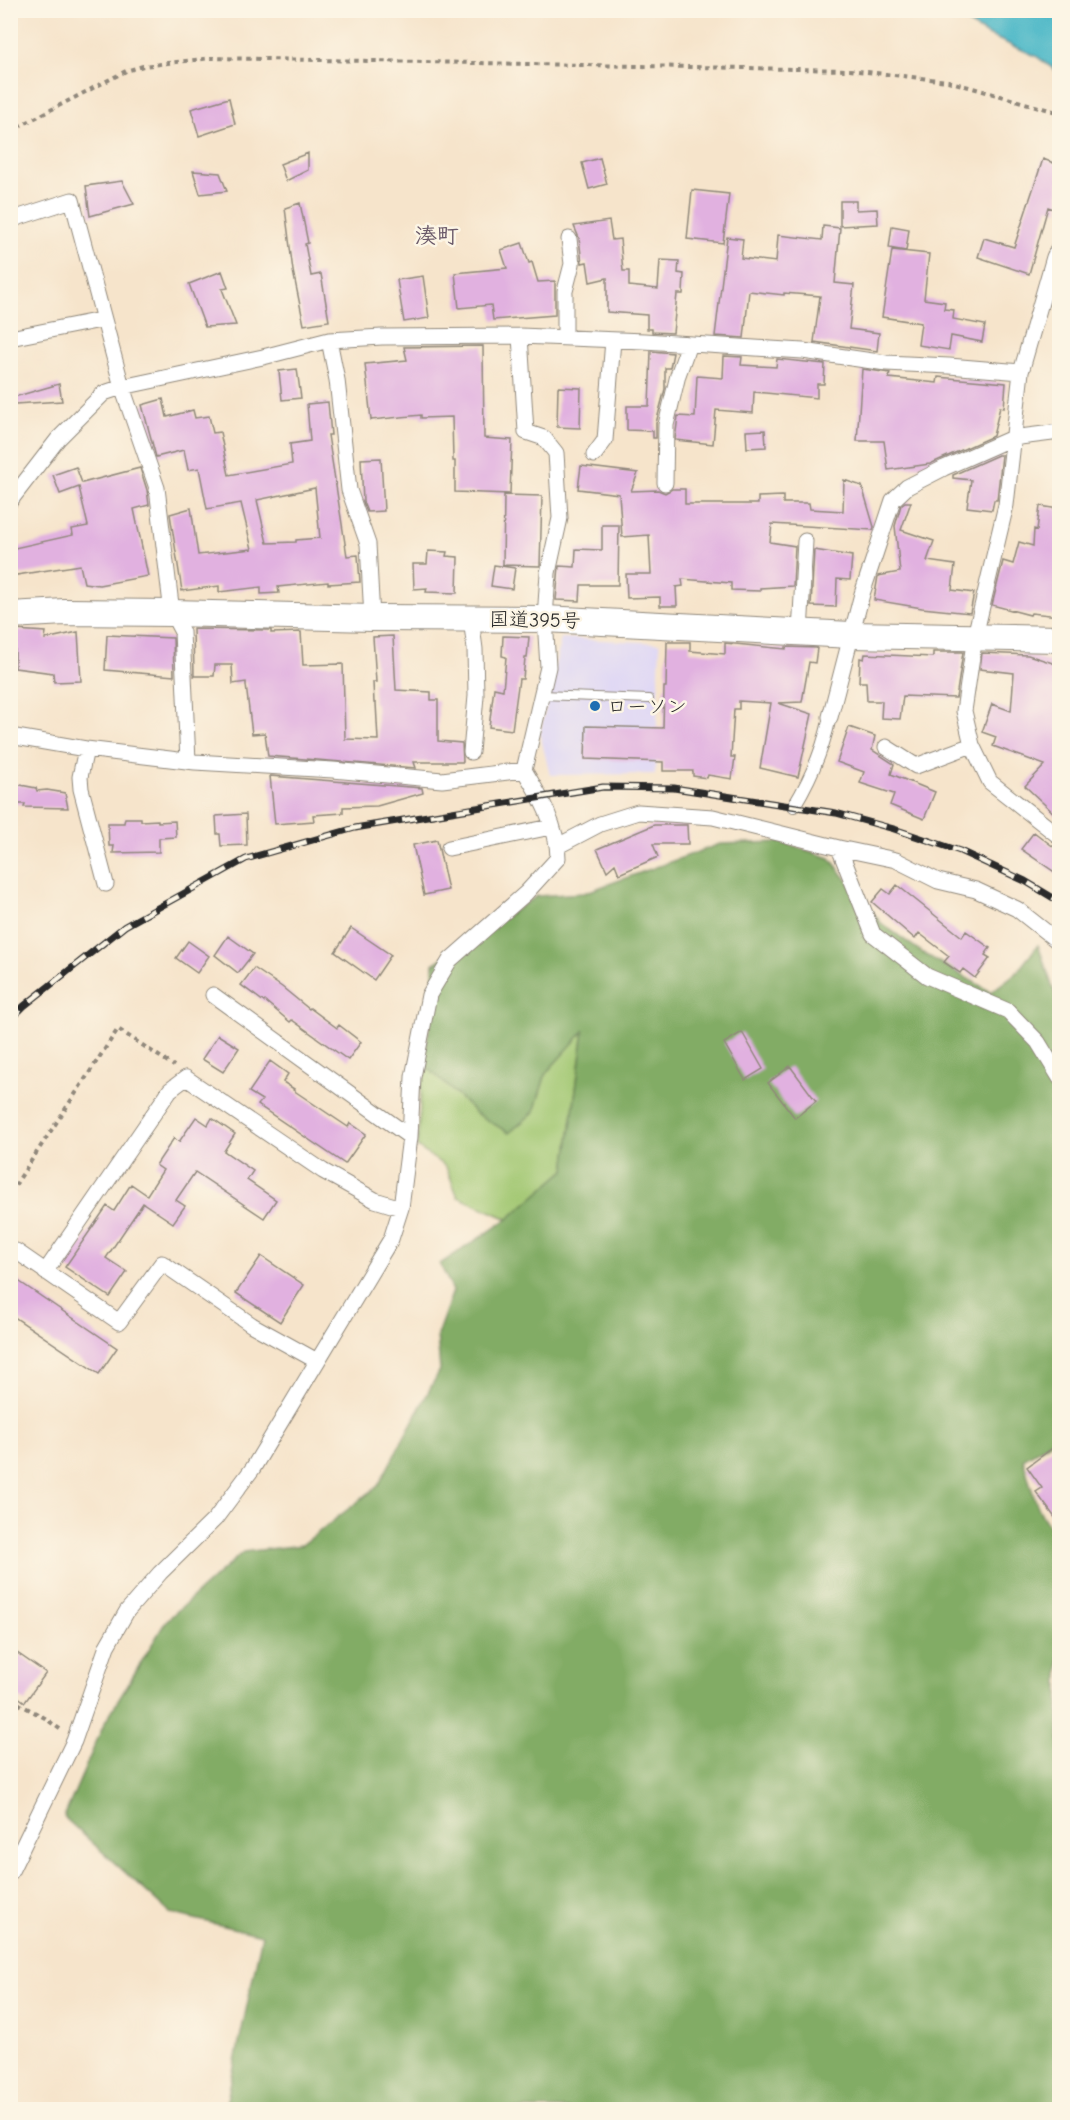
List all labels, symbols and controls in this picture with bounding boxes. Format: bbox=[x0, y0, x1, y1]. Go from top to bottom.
district label: 湊町 bbox=[415, 223, 459, 249]
street label: 国道395号 bbox=[489, 608, 581, 632]
place label: ローソン bbox=[607, 695, 687, 718]
marker: ローソン bbox=[588, 699, 602, 713]

